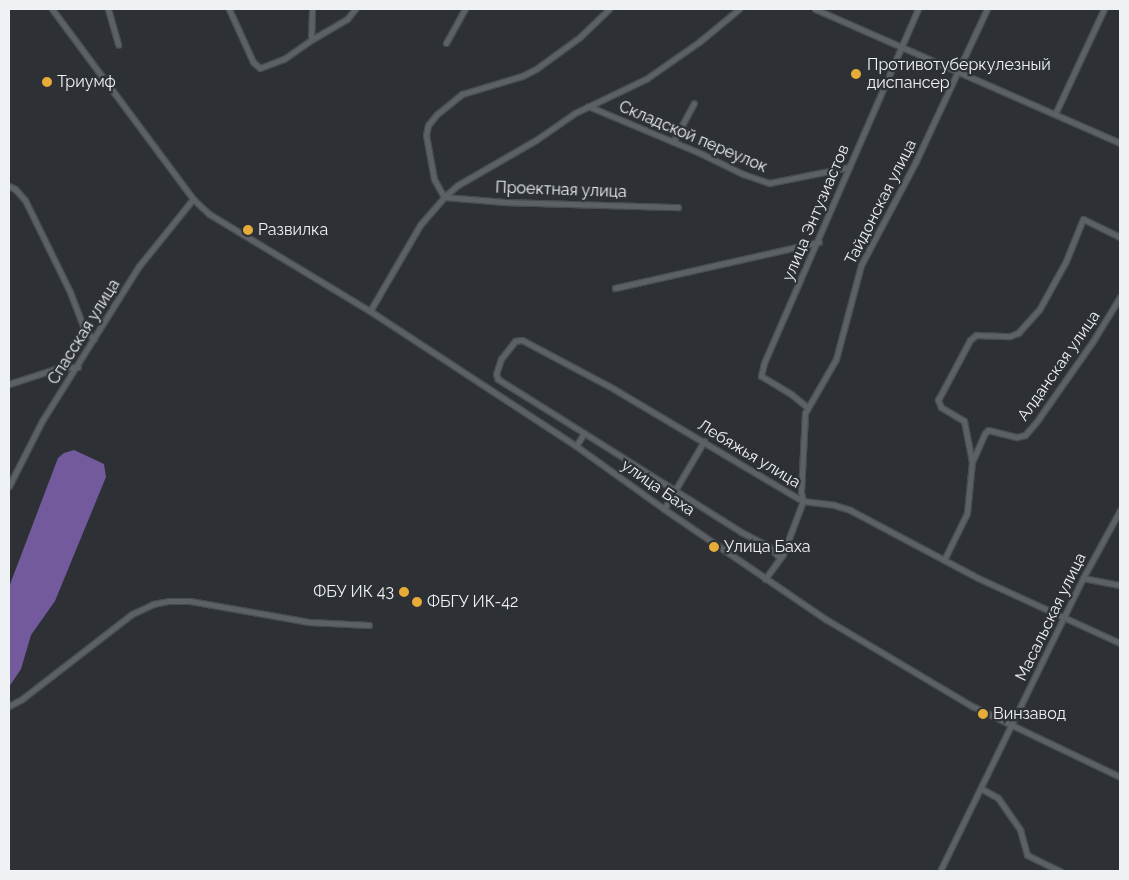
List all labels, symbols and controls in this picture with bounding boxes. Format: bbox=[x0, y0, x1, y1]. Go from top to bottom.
place label: Противотуберкулезный диспансер bbox=[867, 55, 1051, 93]
marker: Противотуберкулезный диспансер bbox=[849, 67, 863, 81]
place label: Триумф bbox=[57, 72, 116, 92]
marker: Триумф bbox=[41, 76, 53, 88]
street label: Складской переулок bbox=[616, 97, 770, 177]
street label: Тайдонская улица bbox=[841, 136, 921, 268]
street label: улица Энтузиастов bbox=[779, 142, 853, 284]
street label: Проектная улица bbox=[495, 178, 627, 202]
place label: Развилка bbox=[258, 220, 328, 240]
marker: Развилка bbox=[242, 224, 254, 236]
street label: Спасская улица bbox=[44, 276, 124, 388]
street label: Алданская улица bbox=[1014, 307, 1104, 425]
street label: Лебяжья улица bbox=[694, 416, 804, 492]
street label: улица Баха bbox=[618, 456, 698, 520]
place label: Улица Баха bbox=[724, 537, 810, 557]
marker: Улица Баха bbox=[708, 541, 720, 553]
street label: Масальская улица bbox=[1012, 550, 1090, 684]
place label: ФБУ ИК 43 bbox=[313, 582, 394, 602]
marker: ФБУ ИК 43 bbox=[398, 586, 410, 598]
place label: ФБГУ ИК-42 bbox=[427, 592, 518, 612]
marker: ФБГУ ИК-42 bbox=[411, 596, 423, 608]
place label: Винзавод bbox=[993, 704, 1066, 724]
marker: Винзавод bbox=[977, 708, 989, 720]

